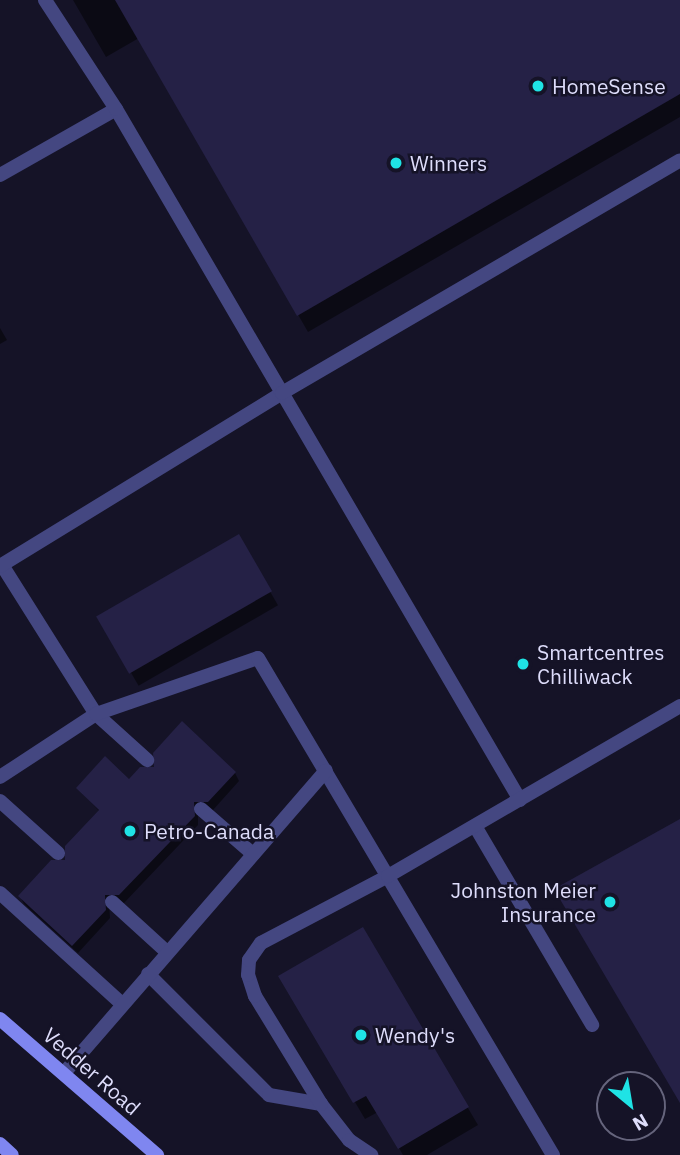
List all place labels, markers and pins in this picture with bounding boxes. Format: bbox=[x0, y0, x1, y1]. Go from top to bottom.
place label: HomeSense bbox=[552, 73, 666, 99]
marker: HomeSense bbox=[530, 78, 546, 94]
place label: Winners bbox=[410, 150, 487, 176]
marker: Winners bbox=[388, 155, 404, 171]
place label: Smartcentres Chilliwack bbox=[537, 639, 664, 689]
marker: Smartcentres Chilliwack bbox=[515, 656, 531, 672]
place label: Petro-Canada bbox=[144, 818, 274, 844]
marker: Petro-Canada bbox=[122, 823, 138, 839]
place label: Johnston Meier Insurance bbox=[451, 877, 596, 927]
marker: Johnston Meier Insurance bbox=[602, 894, 618, 910]
place label: Wendy's bbox=[375, 1022, 455, 1048]
marker: Wendy's bbox=[353, 1027, 369, 1043]

